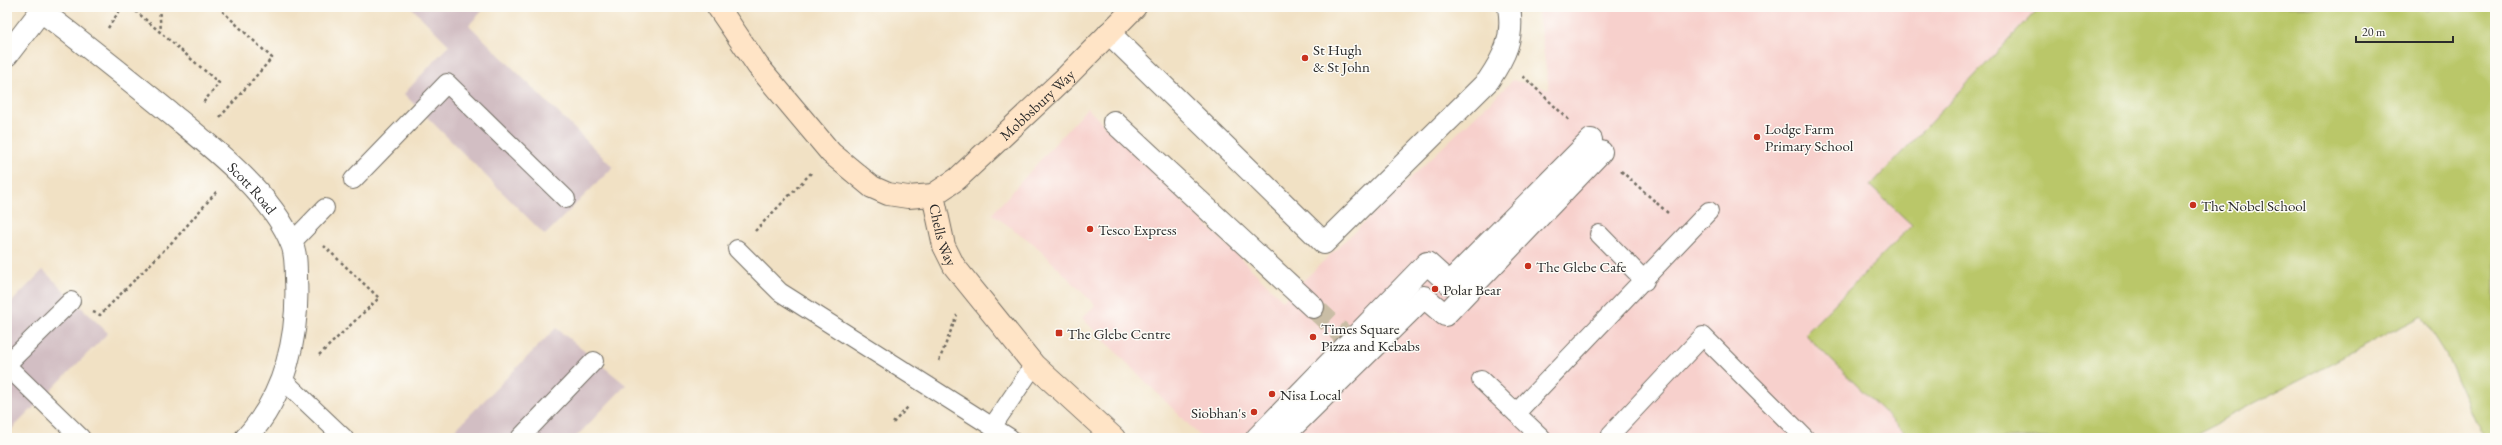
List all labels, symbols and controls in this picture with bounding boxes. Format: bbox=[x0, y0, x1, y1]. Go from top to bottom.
scale bar bbox=[2356, 18, 2453, 44]
text: 20 m bbox=[2362, 24, 2386, 40]
place label: St Hugh & St John bbox=[1313, 40, 1370, 76]
marker: St Hugh & St John bbox=[1300, 53, 1310, 63]
street label: Mobbsbury Way bbox=[995, 64, 1079, 144]
place label: Lodge Farm Primary School bbox=[1765, 119, 1854, 155]
marker: Lodge Farm Primary School bbox=[1752, 132, 1762, 142]
street label: Scott Road bbox=[224, 158, 282, 218]
place label: The Nobel School bbox=[2201, 196, 2307, 215]
marker: The Nobel School bbox=[2188, 200, 2198, 210]
street label: Chells Way bbox=[926, 202, 962, 269]
place label: Tesco Express bbox=[1098, 220, 1177, 239]
marker: Tesco Express bbox=[1085, 224, 1095, 234]
place label: The Glebe Cafe bbox=[1536, 257, 1627, 276]
marker: The Glebe Cafe bbox=[1523, 261, 1533, 271]
place label: Polar Bear bbox=[1443, 280, 1501, 299]
marker: Polar Bear bbox=[1430, 284, 1440, 294]
place label: Times Square Pizza and Kebabs bbox=[1321, 319, 1420, 355]
place label: The Glebe Centre bbox=[1067, 324, 1171, 343]
marker: The Glebe Centre bbox=[1054, 328, 1064, 338]
marker: Times Square Pizza and Kebabs bbox=[1308, 332, 1318, 342]
place label: Nisa Local bbox=[1280, 385, 1341, 404]
marker: Nisa Local bbox=[1267, 389, 1277, 399]
place label: Siobhan's bbox=[1191, 403, 1246, 422]
marker: Siobhan's bbox=[1249, 407, 1259, 417]

